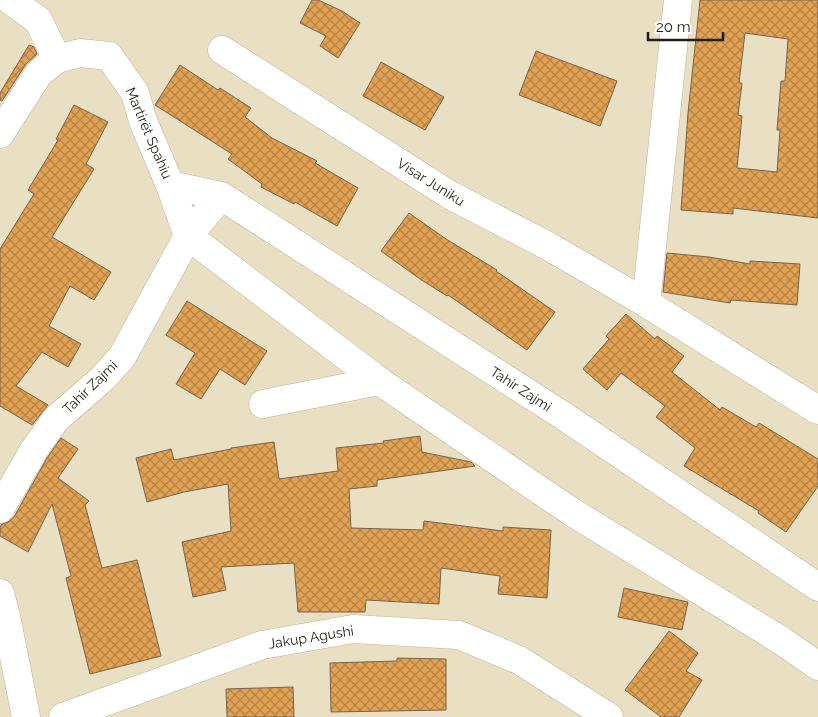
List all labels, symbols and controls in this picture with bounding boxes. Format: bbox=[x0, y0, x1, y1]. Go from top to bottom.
scale bar bbox=[648, 10, 723, 42]
text: 20 m bbox=[656, 18, 691, 36]
street label: Martirët Spahiu bbox=[123, 85, 175, 181]
street label: Visar Juniku bbox=[394, 155, 468, 209]
street label: Tahir Zajmi bbox=[59, 357, 121, 417]
street label: Tahir Zajmi bbox=[487, 363, 555, 415]
street label: Jakup Agushi bbox=[267, 622, 355, 652]

